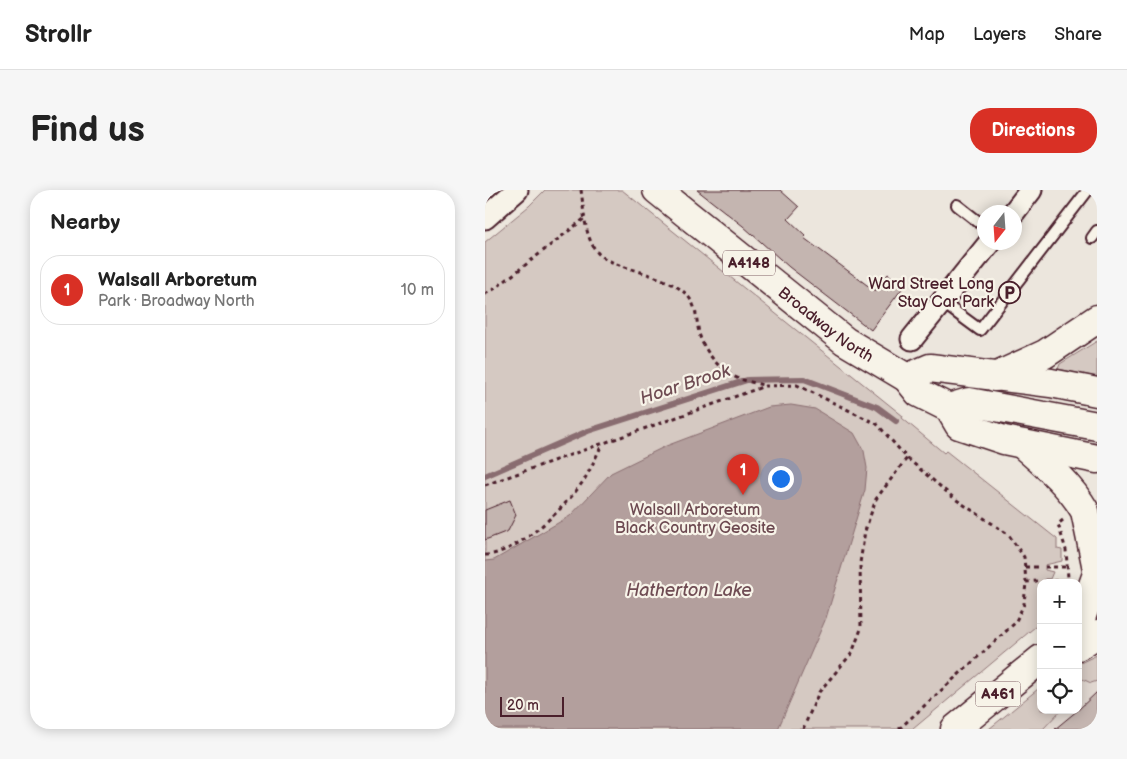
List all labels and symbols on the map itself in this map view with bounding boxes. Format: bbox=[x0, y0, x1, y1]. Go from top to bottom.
north arrow bbox=[977, 205, 1022, 250]
road number: A4148 bbox=[723, 250, 775, 276]
place label: Ward Street Long Stay Car Park bbox=[868, 275, 994, 312]
parking icon: Ward Street Long Stay Car Park bbox=[998, 280, 1022, 304]
street label: Broadway North bbox=[774, 283, 877, 367]
water label: Hoar Brook bbox=[637, 360, 734, 409]
pin: 1 bbox=[727, 454, 759, 495]
your location bbox=[768, 466, 794, 492]
park label: Walsall Arboretum Black Country Geosite bbox=[615, 501, 776, 538]
water label: Hatherton Lake bbox=[626, 580, 752, 601]
road number: A461 bbox=[975, 682, 1021, 706]
scale bar bbox=[500, 694, 564, 717]

